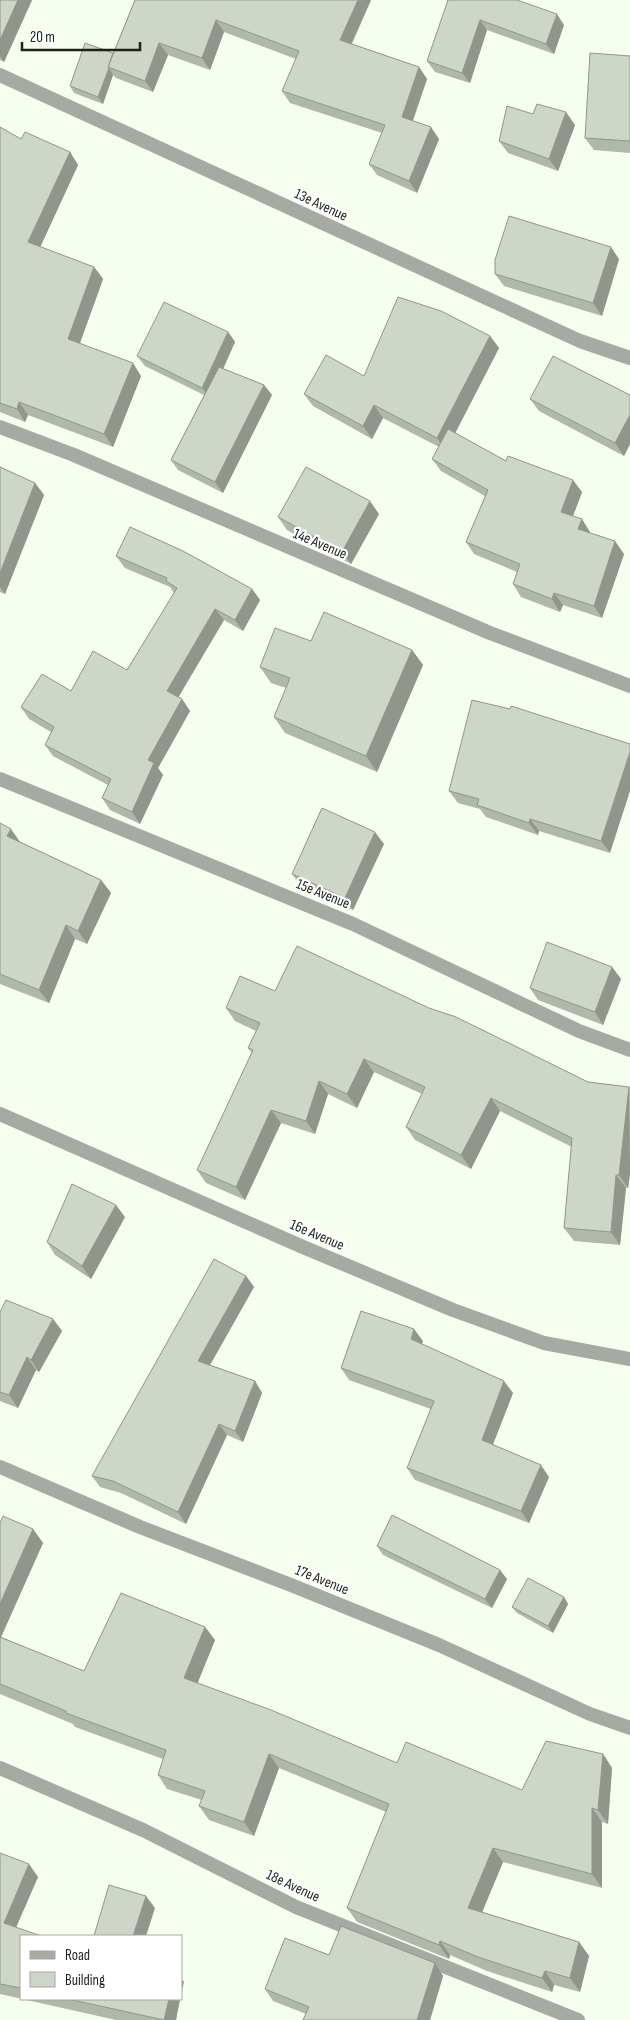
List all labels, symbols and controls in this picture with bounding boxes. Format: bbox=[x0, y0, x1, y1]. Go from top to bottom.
scale bar bbox=[22, 20, 140, 52]
text: 20 m bbox=[30, 28, 55, 47]
street label: 13e Avenue bbox=[291, 184, 351, 226]
street label: 14e Avenue bbox=[290, 524, 350, 564]
street label: 15e Avenue bbox=[293, 875, 353, 913]
street label: 16e Avenue bbox=[287, 1215, 347, 1255]
street label: 17e Avenue bbox=[292, 1561, 352, 1599]
street label: 18e Avenue bbox=[263, 1865, 323, 1907]
legend bbox=[20, 1935, 182, 2000]
text: Road bbox=[65, 1946, 90, 1965]
text: Building bbox=[65, 1971, 105, 1990]

